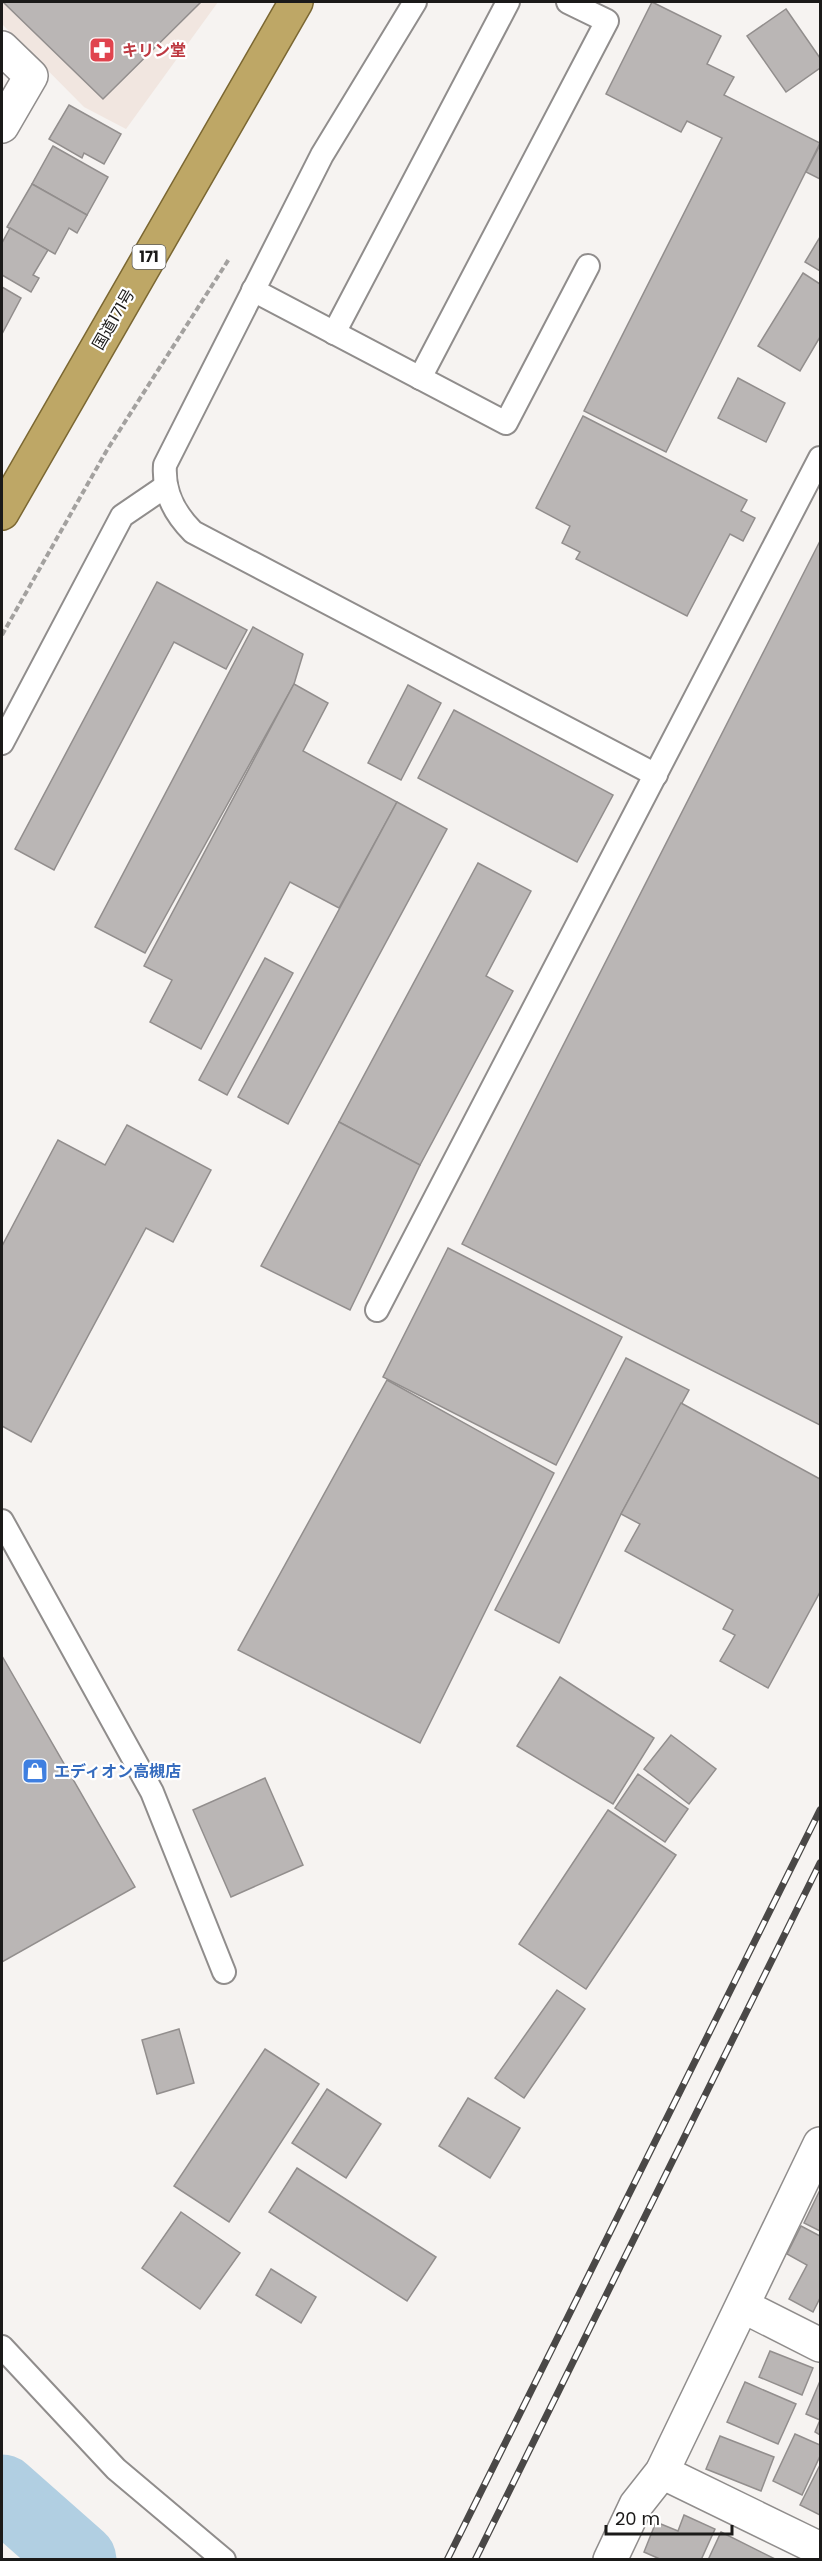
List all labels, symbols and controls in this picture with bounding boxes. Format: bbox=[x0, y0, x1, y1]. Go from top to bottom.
pharmacy icon: キリン堂 bbox=[87, 35, 117, 65]
place label: キリン堂 bbox=[122, 39, 186, 62]
road number: 171 bbox=[132, 245, 166, 269]
street label: 国道171号 bbox=[87, 284, 140, 354]
shop icon: エディオン高槻店 bbox=[20, 1756, 50, 1786]
place label: エディオン高槻店 bbox=[54, 1760, 181, 1783]
scale bar bbox=[606, 2498, 732, 2536]
text: 20 m bbox=[615, 2506, 660, 2531]

